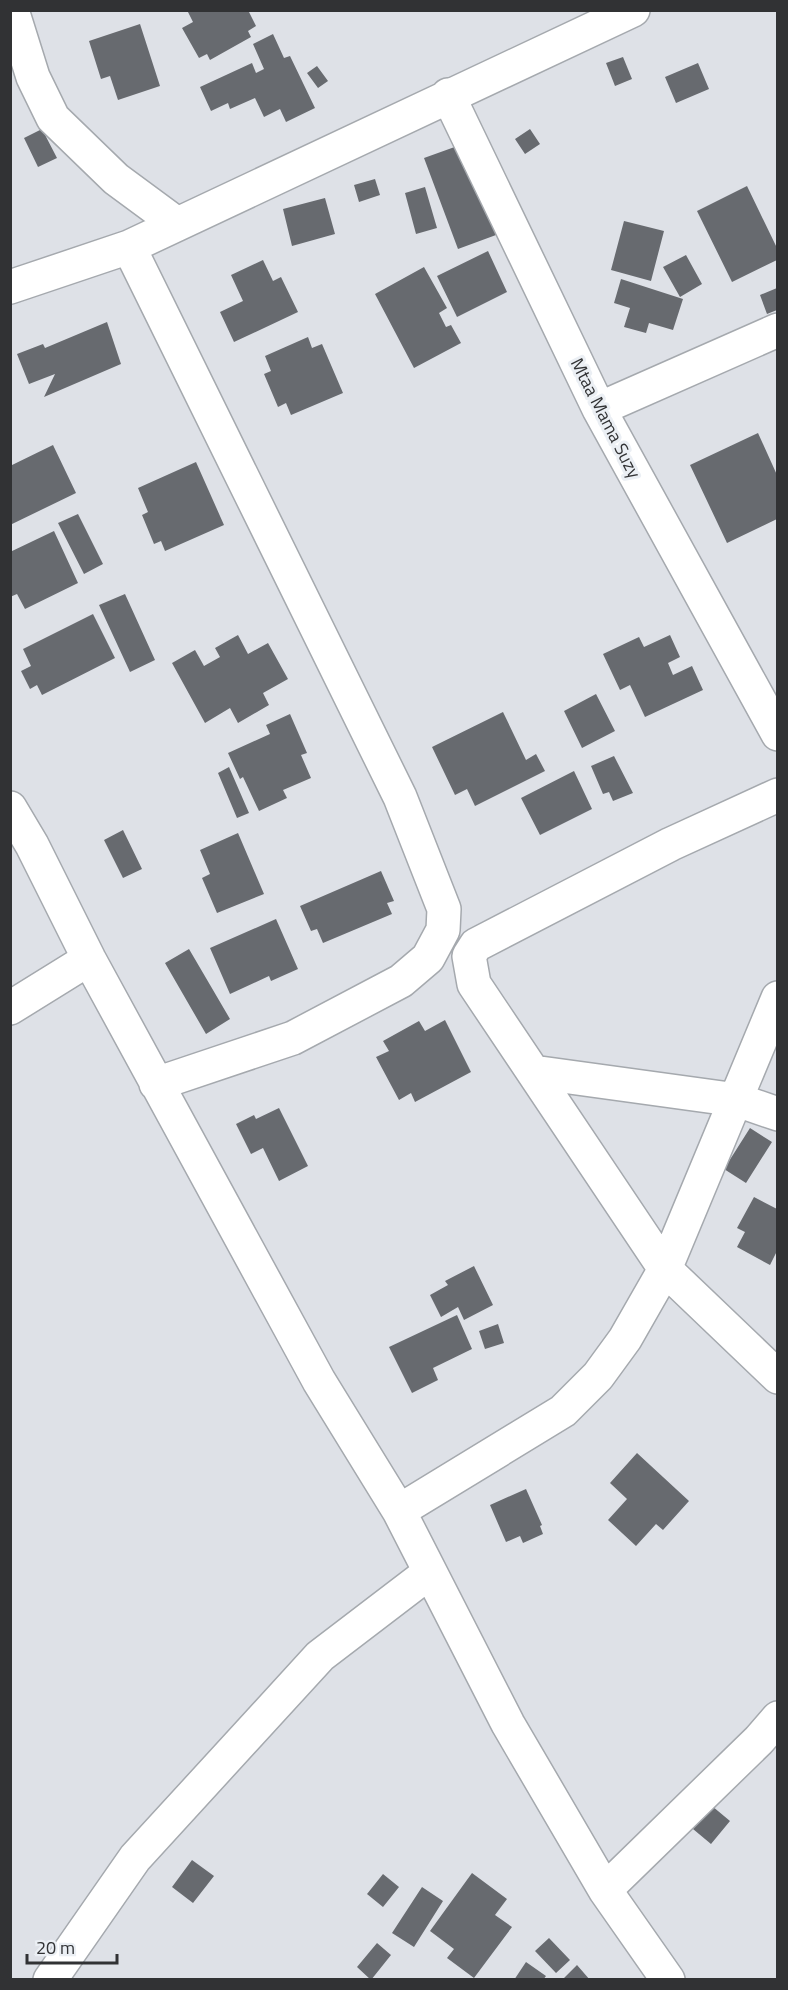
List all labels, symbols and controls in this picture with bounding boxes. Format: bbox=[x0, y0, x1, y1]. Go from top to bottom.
street label: Mtaa Mama Suzy bbox=[564, 353, 648, 483]
scale bar bbox=[27, 1927, 117, 1965]
text: 20 m bbox=[36, 1934, 75, 1961]

